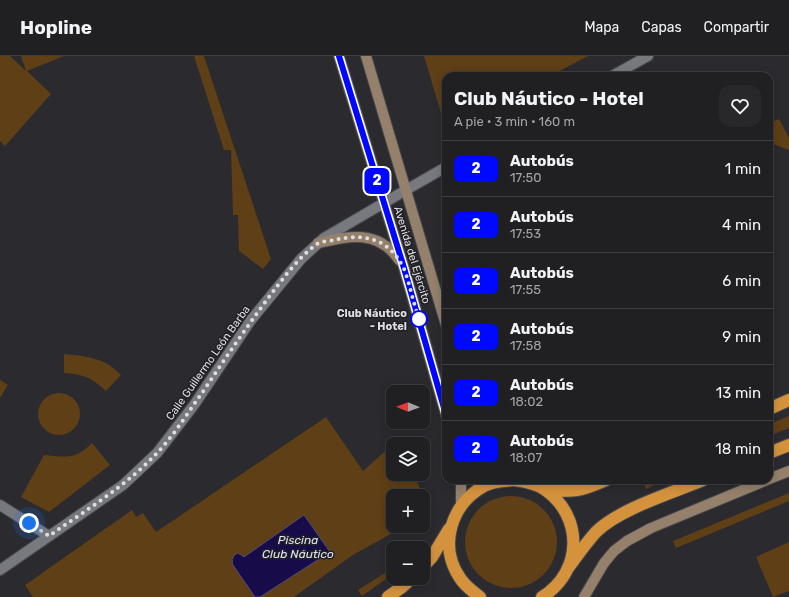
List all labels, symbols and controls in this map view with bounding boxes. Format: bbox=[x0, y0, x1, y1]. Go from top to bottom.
text: Hopline bbox=[20, 16, 92, 39]
text: Mapa bbox=[584, 19, 619, 36]
text: Capas bbox=[641, 19, 682, 36]
text: Compartir bbox=[704, 19, 769, 36]
button: heart bbox=[719, 85, 761, 127]
text: Club Náutico - Hotel bbox=[454, 87, 644, 110]
text: A pie · 3 min · 160 m bbox=[454, 114, 575, 129]
text: Autobús bbox=[510, 152, 574, 170]
text: 2 bbox=[471, 160, 481, 177]
text: 1 min bbox=[725, 160, 761, 178]
line badge: 2 bbox=[364, 168, 390, 194]
text: 17:50 bbox=[510, 170, 542, 185]
text: 2 bbox=[372, 172, 382, 189]
street label: Avenida del Ejército bbox=[391, 205, 433, 305]
text: Autobús bbox=[510, 208, 574, 226]
text: 2 bbox=[471, 216, 481, 233]
text: 4 min bbox=[722, 216, 761, 234]
text: 17:53 bbox=[510, 226, 541, 241]
text: Autobús bbox=[510, 264, 574, 282]
text: 2 bbox=[471, 272, 481, 289]
text: 6 min bbox=[722, 272, 761, 290]
text: 17:55 bbox=[510, 282, 541, 297]
street label: Calle Guillermo León Barba bbox=[163, 303, 253, 423]
place label: Club Náutico - Hotel bbox=[337, 307, 407, 333]
marker: Club Náutico - Hotel bbox=[410, 310, 428, 328]
text: Autobús bbox=[510, 320, 574, 338]
text: 2 bbox=[471, 328, 481, 345]
text: 9 min bbox=[722, 328, 761, 346]
text: 17:58 bbox=[510, 338, 542, 353]
text: Autobús bbox=[510, 376, 574, 394]
text: 2 bbox=[471, 384, 481, 401]
text: 13 min bbox=[716, 384, 761, 402]
north arrow bbox=[386, 385, 430, 429]
map controls bbox=[386, 385, 430, 585]
text: 18:02 bbox=[510, 394, 543, 409]
text: Autobús bbox=[510, 432, 574, 450]
button: layers bbox=[386, 437, 430, 481]
text: 2 bbox=[471, 440, 481, 457]
text: 18 min bbox=[715, 440, 761, 458]
text: 18:07 bbox=[510, 450, 542, 465]
button: + bbox=[386, 489, 430, 533]
your location bbox=[19, 513, 39, 533]
water label: Piscina Club Náutico bbox=[262, 533, 334, 561]
button: − bbox=[386, 541, 430, 585]

